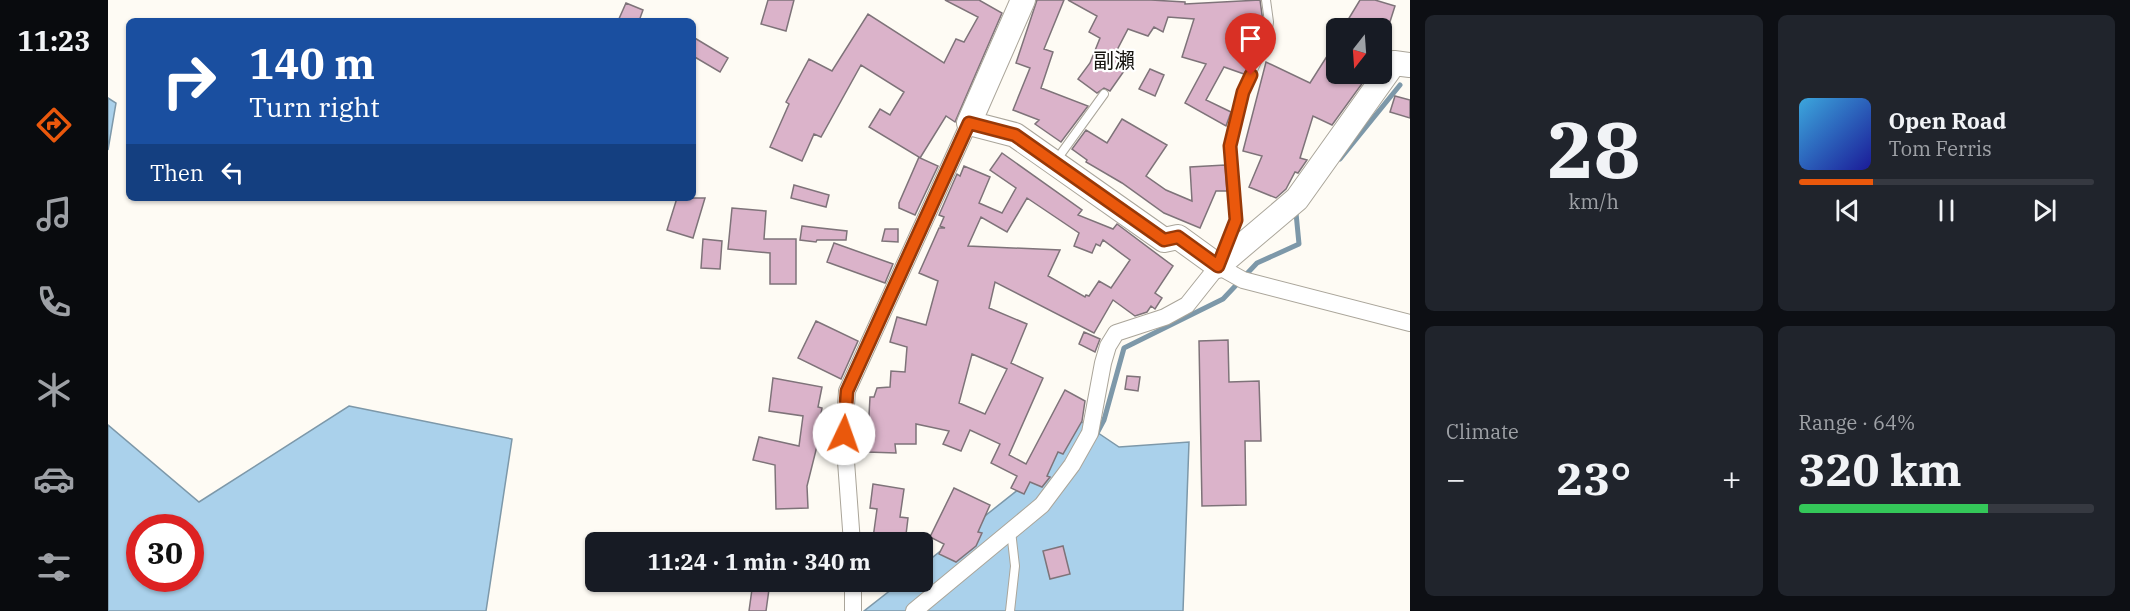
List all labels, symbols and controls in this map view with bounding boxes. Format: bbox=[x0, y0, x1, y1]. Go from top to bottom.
pin bbox=[1225, 13, 1276, 75]
north arrow bbox=[1326, 18, 1392, 84]
map controls bbox=[1326, 18, 1392, 84]
icon: arrive bbox=[1234, 22, 1267, 55]
text: 11:23 bbox=[18, 23, 90, 58]
text: 140 m bbox=[249, 36, 375, 91]
icon: right bbox=[150, 42, 228, 120]
district label: 副瀨 bbox=[1093, 46, 1135, 74]
text: Turn right bbox=[249, 89, 380, 124]
text: 28 bbox=[1547, 98, 1641, 199]
icon: directions bbox=[33, 104, 75, 146]
text: Open Road bbox=[1889, 106, 2007, 135]
text: Tom Ferris bbox=[1889, 135, 1992, 162]
icon: left bbox=[216, 156, 249, 189]
text: Then bbox=[150, 158, 204, 187]
text: km/h bbox=[1568, 188, 1619, 215]
icon: music bbox=[33, 193, 75, 235]
icon: previous bbox=[1831, 194, 1864, 227]
icon: pause bbox=[1930, 194, 1963, 227]
icon: next bbox=[2028, 194, 2061, 227]
icon: phone bbox=[33, 281, 75, 323]
icon: climate bbox=[33, 369, 75, 411]
position arrow bbox=[812, 402, 876, 466]
text: Range · 64% bbox=[1799, 409, 1915, 436]
text: Climate bbox=[1446, 418, 1519, 445]
text: 320 km bbox=[1799, 440, 1962, 498]
text: 23° bbox=[1556, 449, 1631, 507]
text: − bbox=[1446, 457, 1466, 500]
text: + bbox=[1722, 457, 1742, 500]
icon: car bbox=[33, 458, 75, 500]
speed limit sign: 30 bbox=[126, 514, 204, 592]
icon: filters bbox=[33, 546, 75, 588]
text: 11:24 · 1 min · 340 m bbox=[647, 547, 871, 576]

